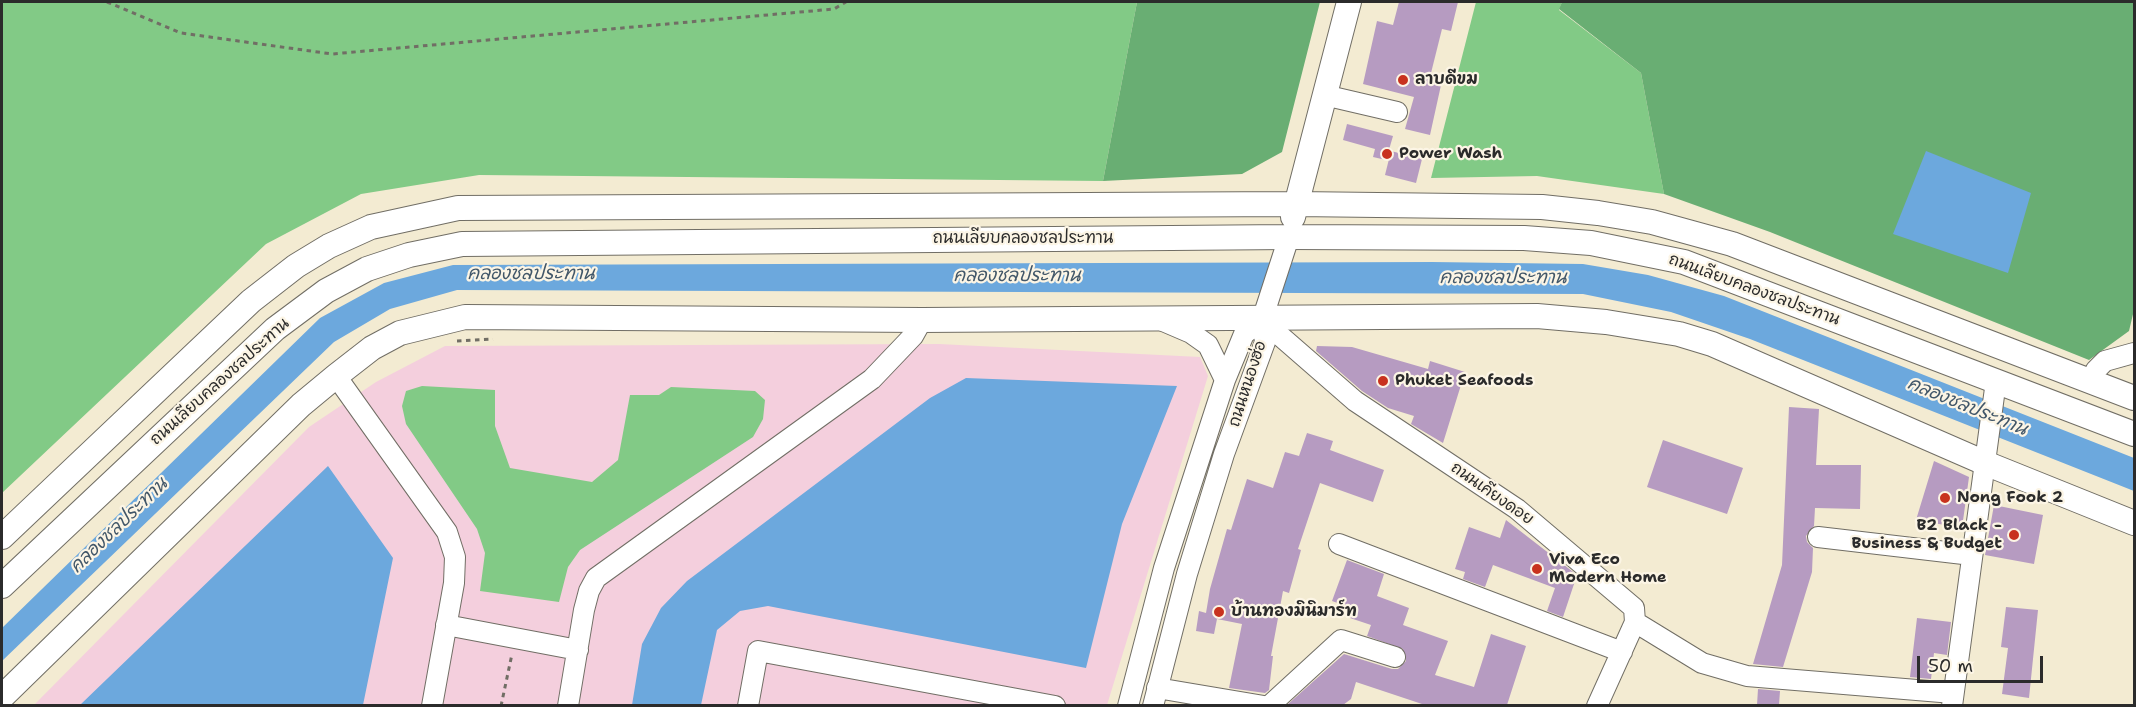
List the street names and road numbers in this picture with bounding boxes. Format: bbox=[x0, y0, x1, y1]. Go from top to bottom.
street label: ถนนเลียบคลองชลประทาน bbox=[933, 229, 1113, 249]
street label: ถนนเลียบคลองชลประทาน bbox=[1666, 250, 1842, 330]
street label: ถนนเลียบคลองชลประทาน bbox=[146, 314, 294, 450]
street label: ถนนหนองฮ่อ bbox=[1225, 338, 1271, 430]
street label: ถนนเคียงดอย bbox=[1447, 458, 1537, 530]

